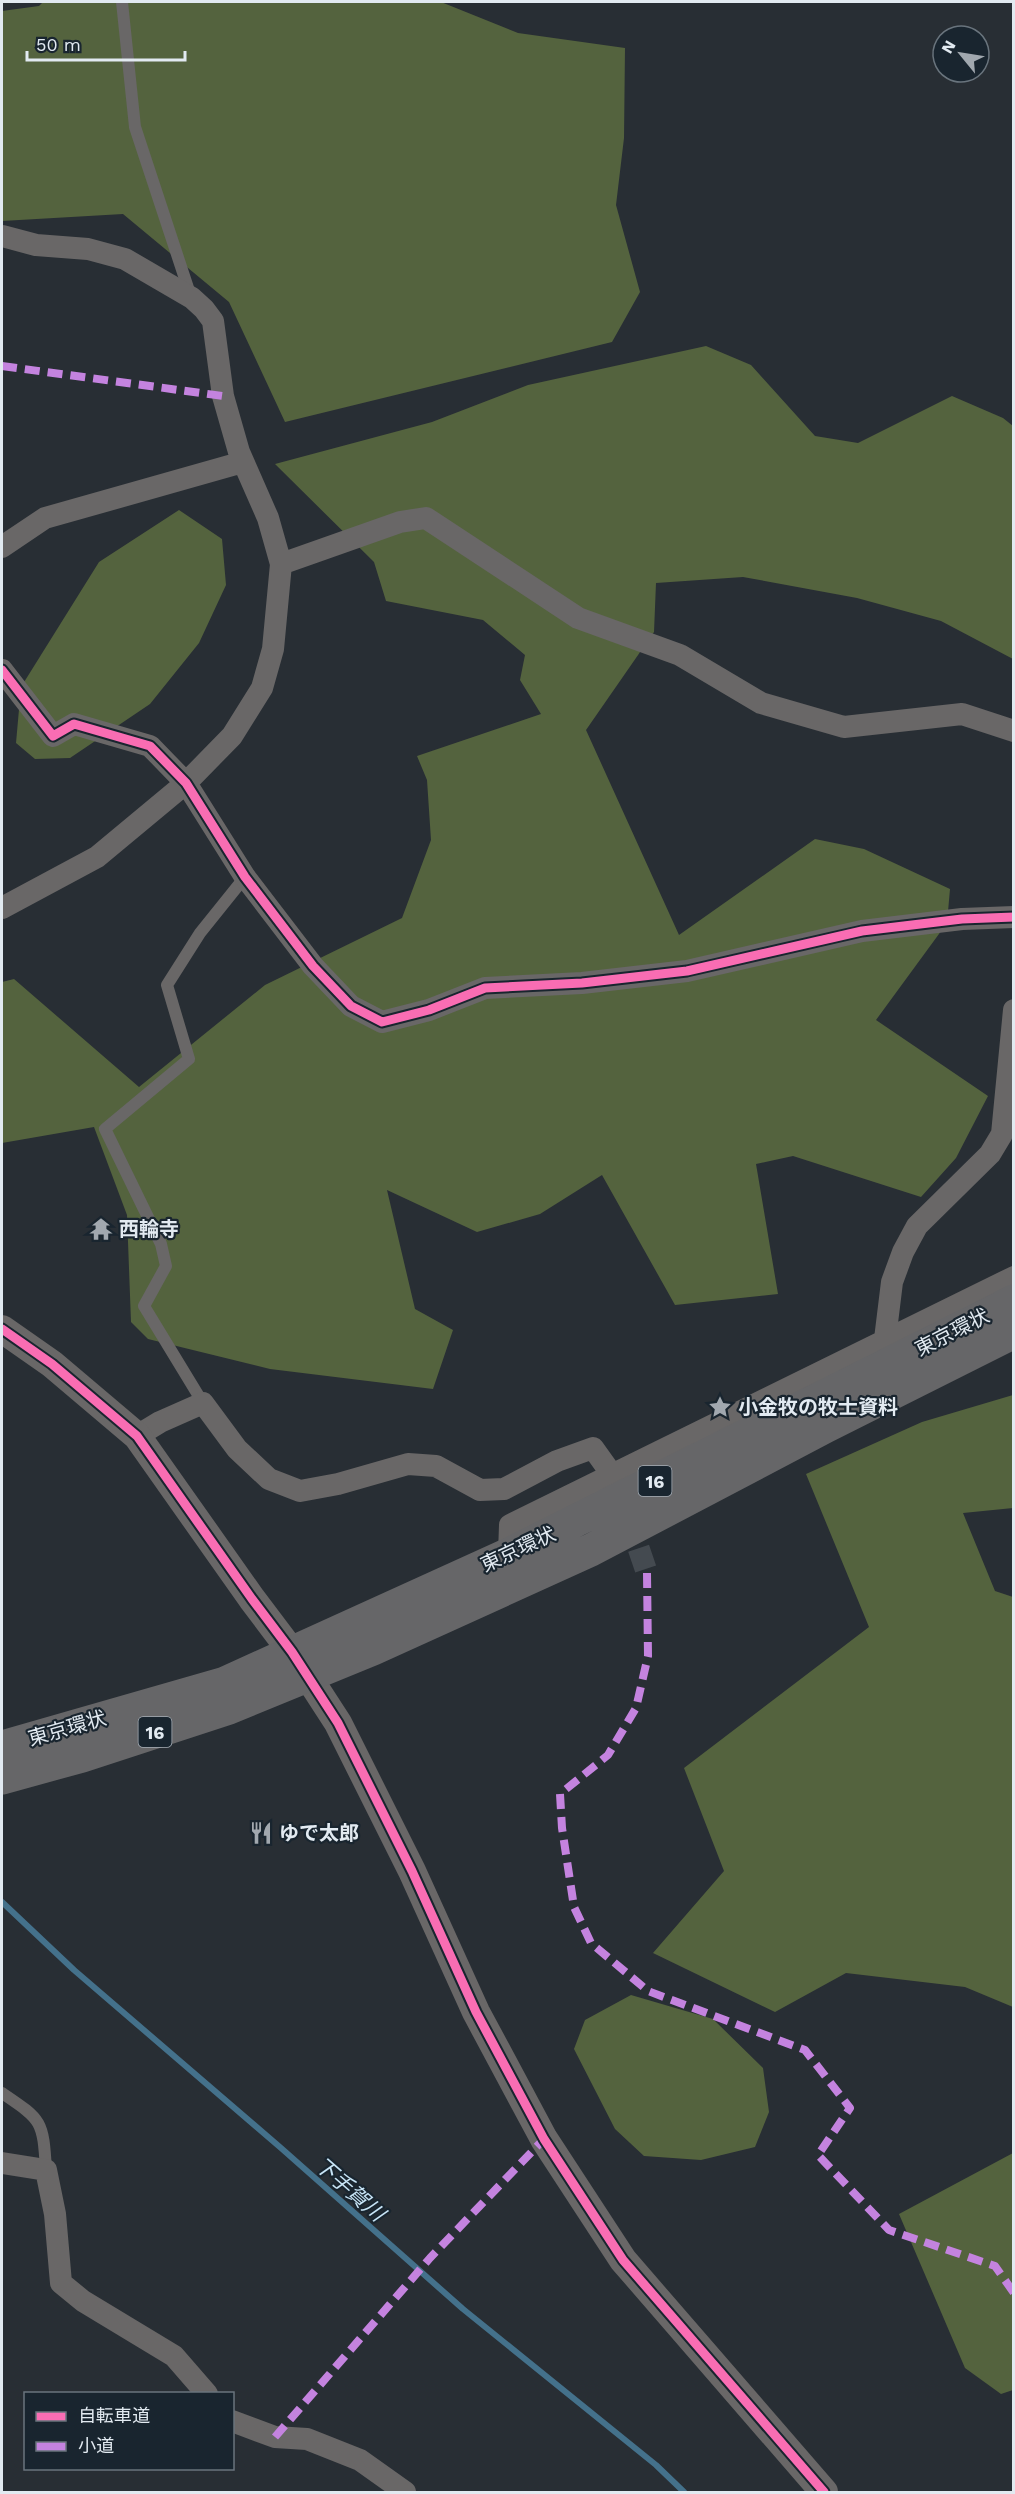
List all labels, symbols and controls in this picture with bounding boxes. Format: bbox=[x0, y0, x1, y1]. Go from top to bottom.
scale bar bbox=[27, 24, 184, 62]
north arrow bbox=[931, 24, 991, 84]
text: 50 m bbox=[36, 34, 81, 55]
text: N bbox=[937, 37, 960, 57]
temple icon: 西輪寺 bbox=[88, 1216, 114, 1242]
place label: 西輪寺 bbox=[119, 1217, 179, 1241]
street label: 東京環状 bbox=[911, 1303, 993, 1361]
place icon: 小金牧の牧士資料 bbox=[707, 1394, 733, 1420]
place label: 小金牧の牧士資料 bbox=[738, 1395, 898, 1419]
road number: 16 bbox=[638, 1466, 672, 1496]
street label: 東京環状 bbox=[477, 1521, 559, 1577]
street label: 東京環状 bbox=[25, 1705, 109, 1751]
road number: 16 bbox=[138, 1717, 172, 1747]
restaurant icon: ゆで太郎 bbox=[248, 1820, 274, 1846]
place label: ゆで太郎 bbox=[279, 1821, 359, 1845]
water label: 下手賀川 bbox=[310, 2152, 391, 2227]
legend bbox=[24, 2392, 234, 2470]
text: 自転車道 bbox=[78, 2405, 150, 2426]
text: 小道 bbox=[78, 2435, 114, 2456]

